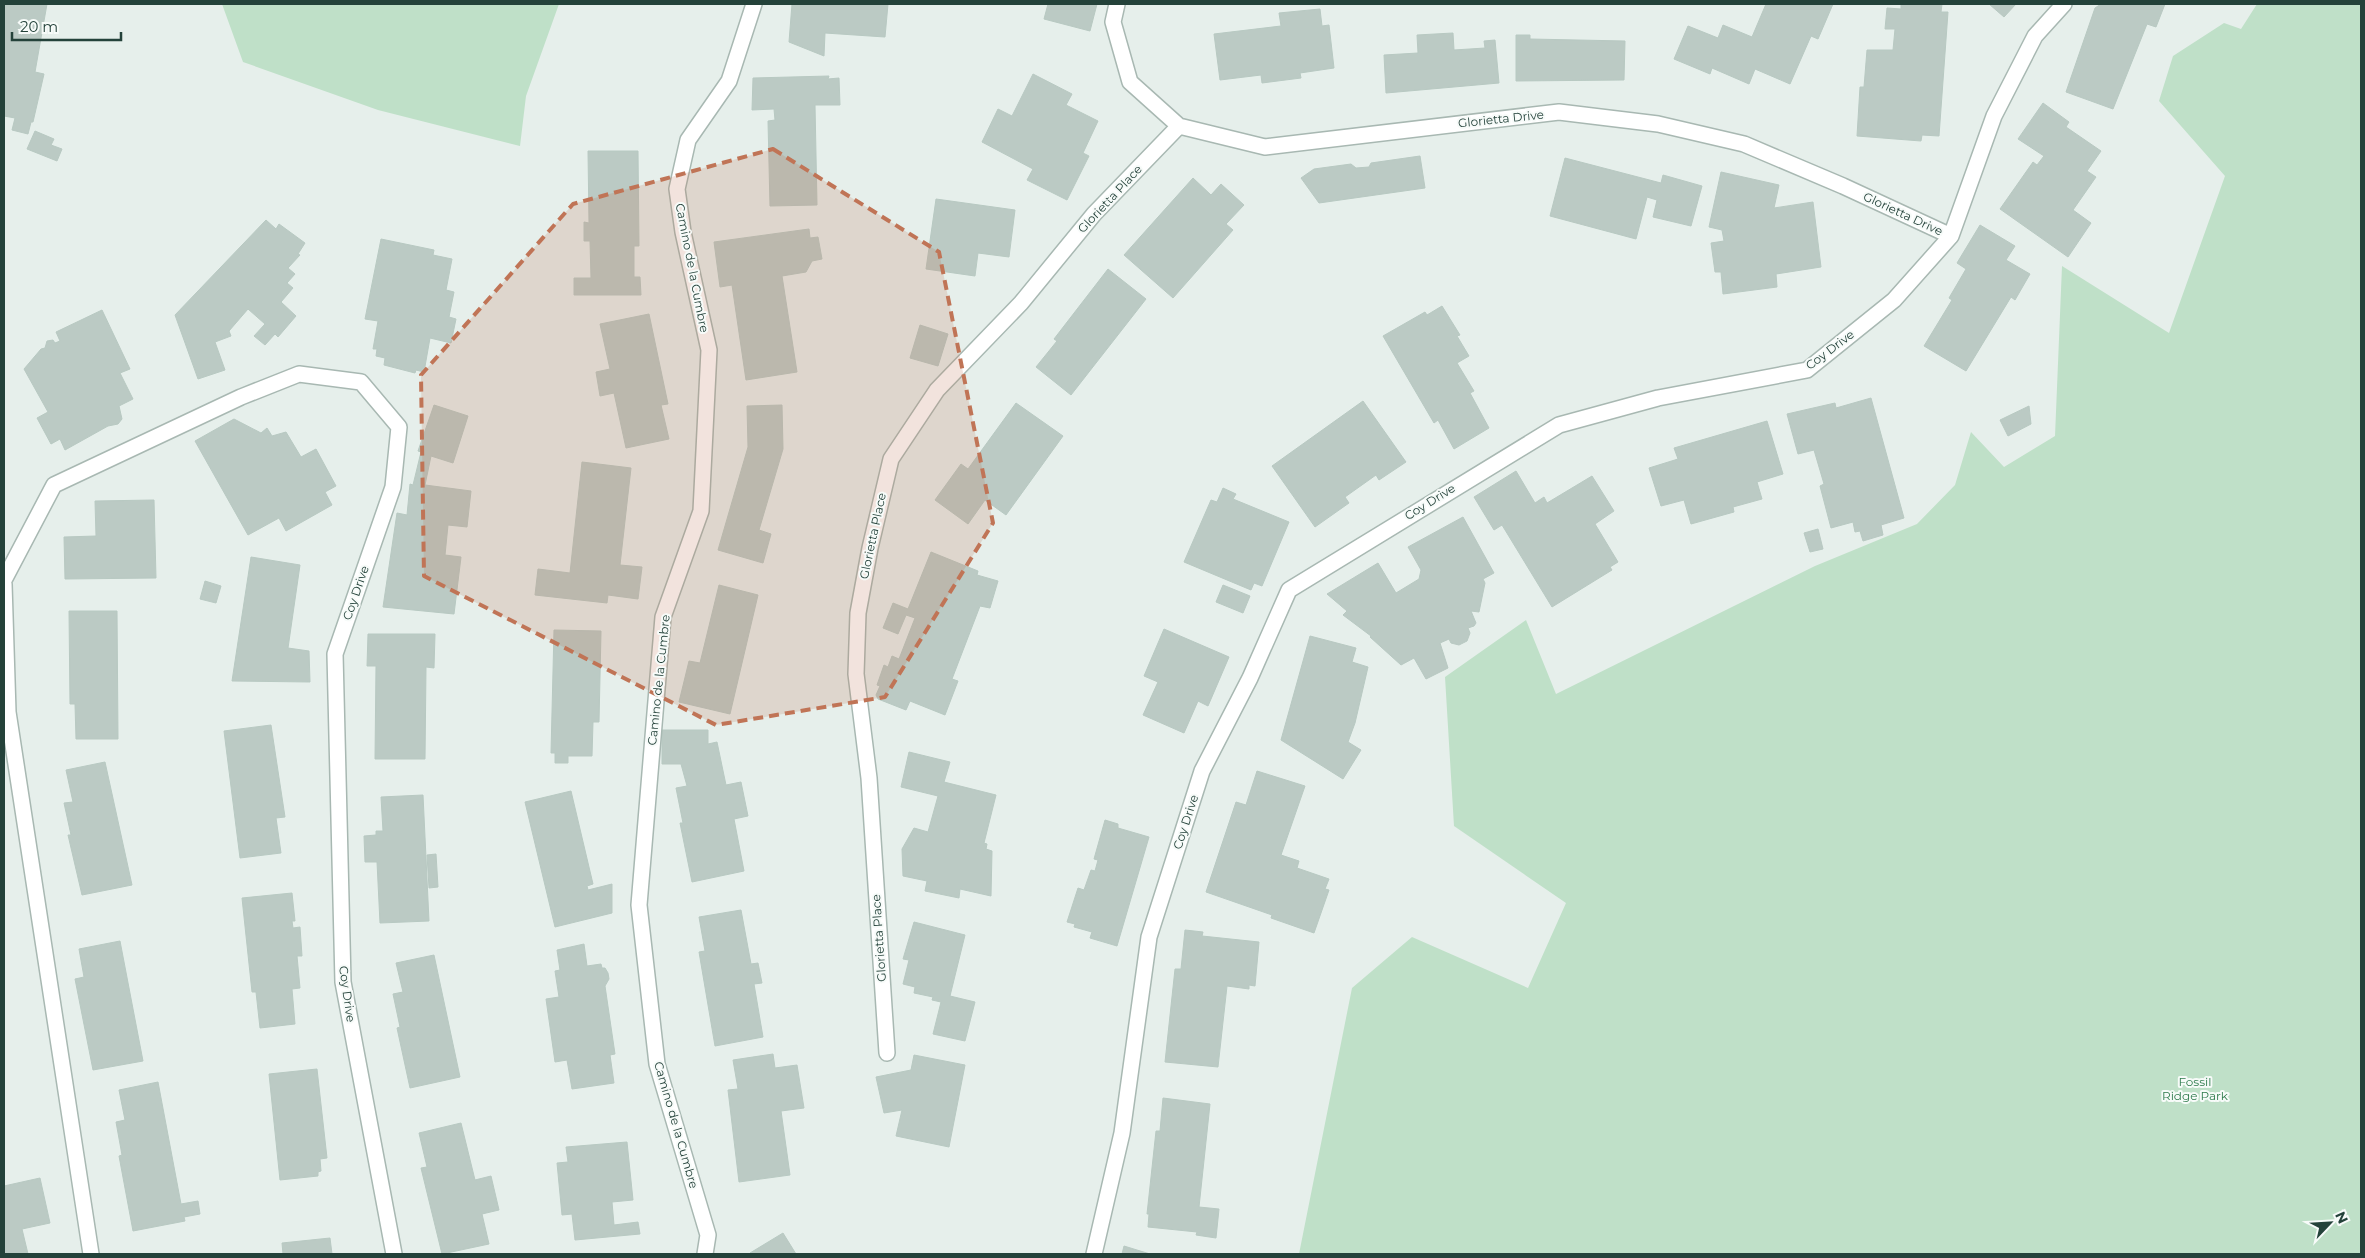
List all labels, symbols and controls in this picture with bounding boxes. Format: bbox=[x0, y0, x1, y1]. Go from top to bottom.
scale bar bbox=[12, 10, 121, 42]
text: 20 m bbox=[20, 17, 58, 36]
street label: Glorietta Drive bbox=[1457, 107, 1545, 130]
street label: Glorietta Place bbox=[1074, 162, 1145, 236]
street label: Glorietta Drive bbox=[1861, 189, 1945, 239]
street label: Camino de la Cumbre bbox=[673, 202, 712, 334]
street label: Coy Drive bbox=[1803, 327, 1857, 373]
street label: Coy Drive bbox=[1402, 480, 1458, 523]
street label: Glorietta Place bbox=[856, 491, 889, 580]
street label: Coy Drive bbox=[339, 564, 372, 622]
street label: Camino de la Cumbre bbox=[644, 614, 673, 746]
street label: Coy Drive bbox=[1170, 793, 1201, 851]
street label: Glorietta Place bbox=[868, 894, 889, 982]
street label: Coy Drive bbox=[336, 965, 359, 1023]
street label: Camino de la Cumbre bbox=[651, 1060, 702, 1190]
park label: Fossil Ridge Park bbox=[2162, 1074, 2229, 1103]
north arrow bbox=[2305, 1198, 2355, 1248]
text: N bbox=[2331, 1209, 2352, 1226]

